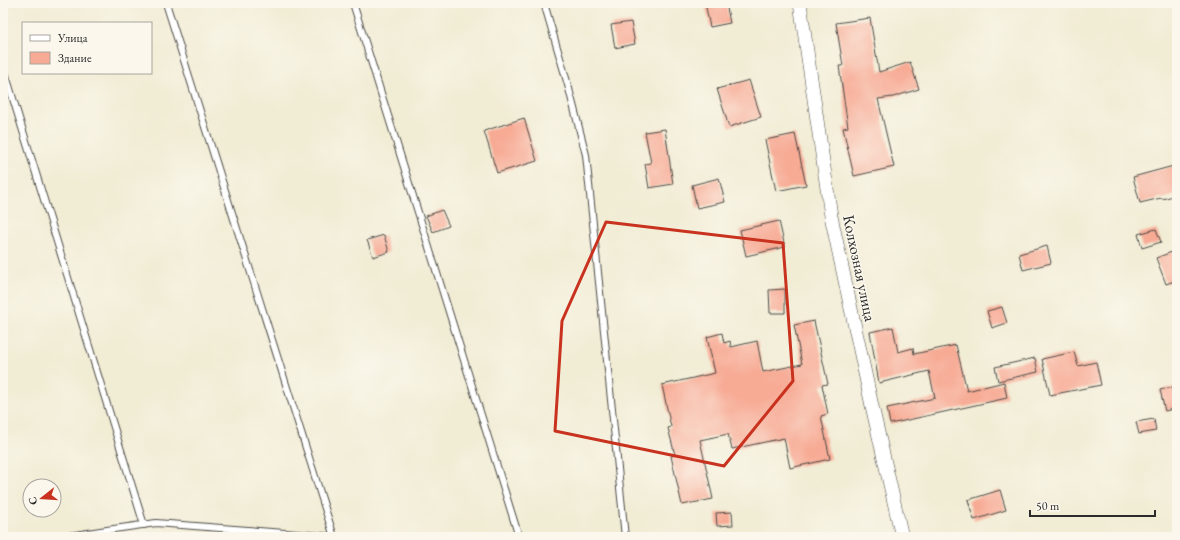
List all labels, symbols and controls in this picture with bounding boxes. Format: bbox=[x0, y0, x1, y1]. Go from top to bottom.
legend bbox=[22, 22, 152, 74]
text: Улица bbox=[57, 30, 88, 46]
text: Здание bbox=[58, 50, 92, 66]
street label: Колхозная улица bbox=[838, 213, 881, 324]
north arrow bbox=[22, 478, 62, 518]
scale bar bbox=[1030, 492, 1155, 518]
text: С bbox=[25, 495, 40, 507]
text: 50 m bbox=[1036, 498, 1060, 514]

